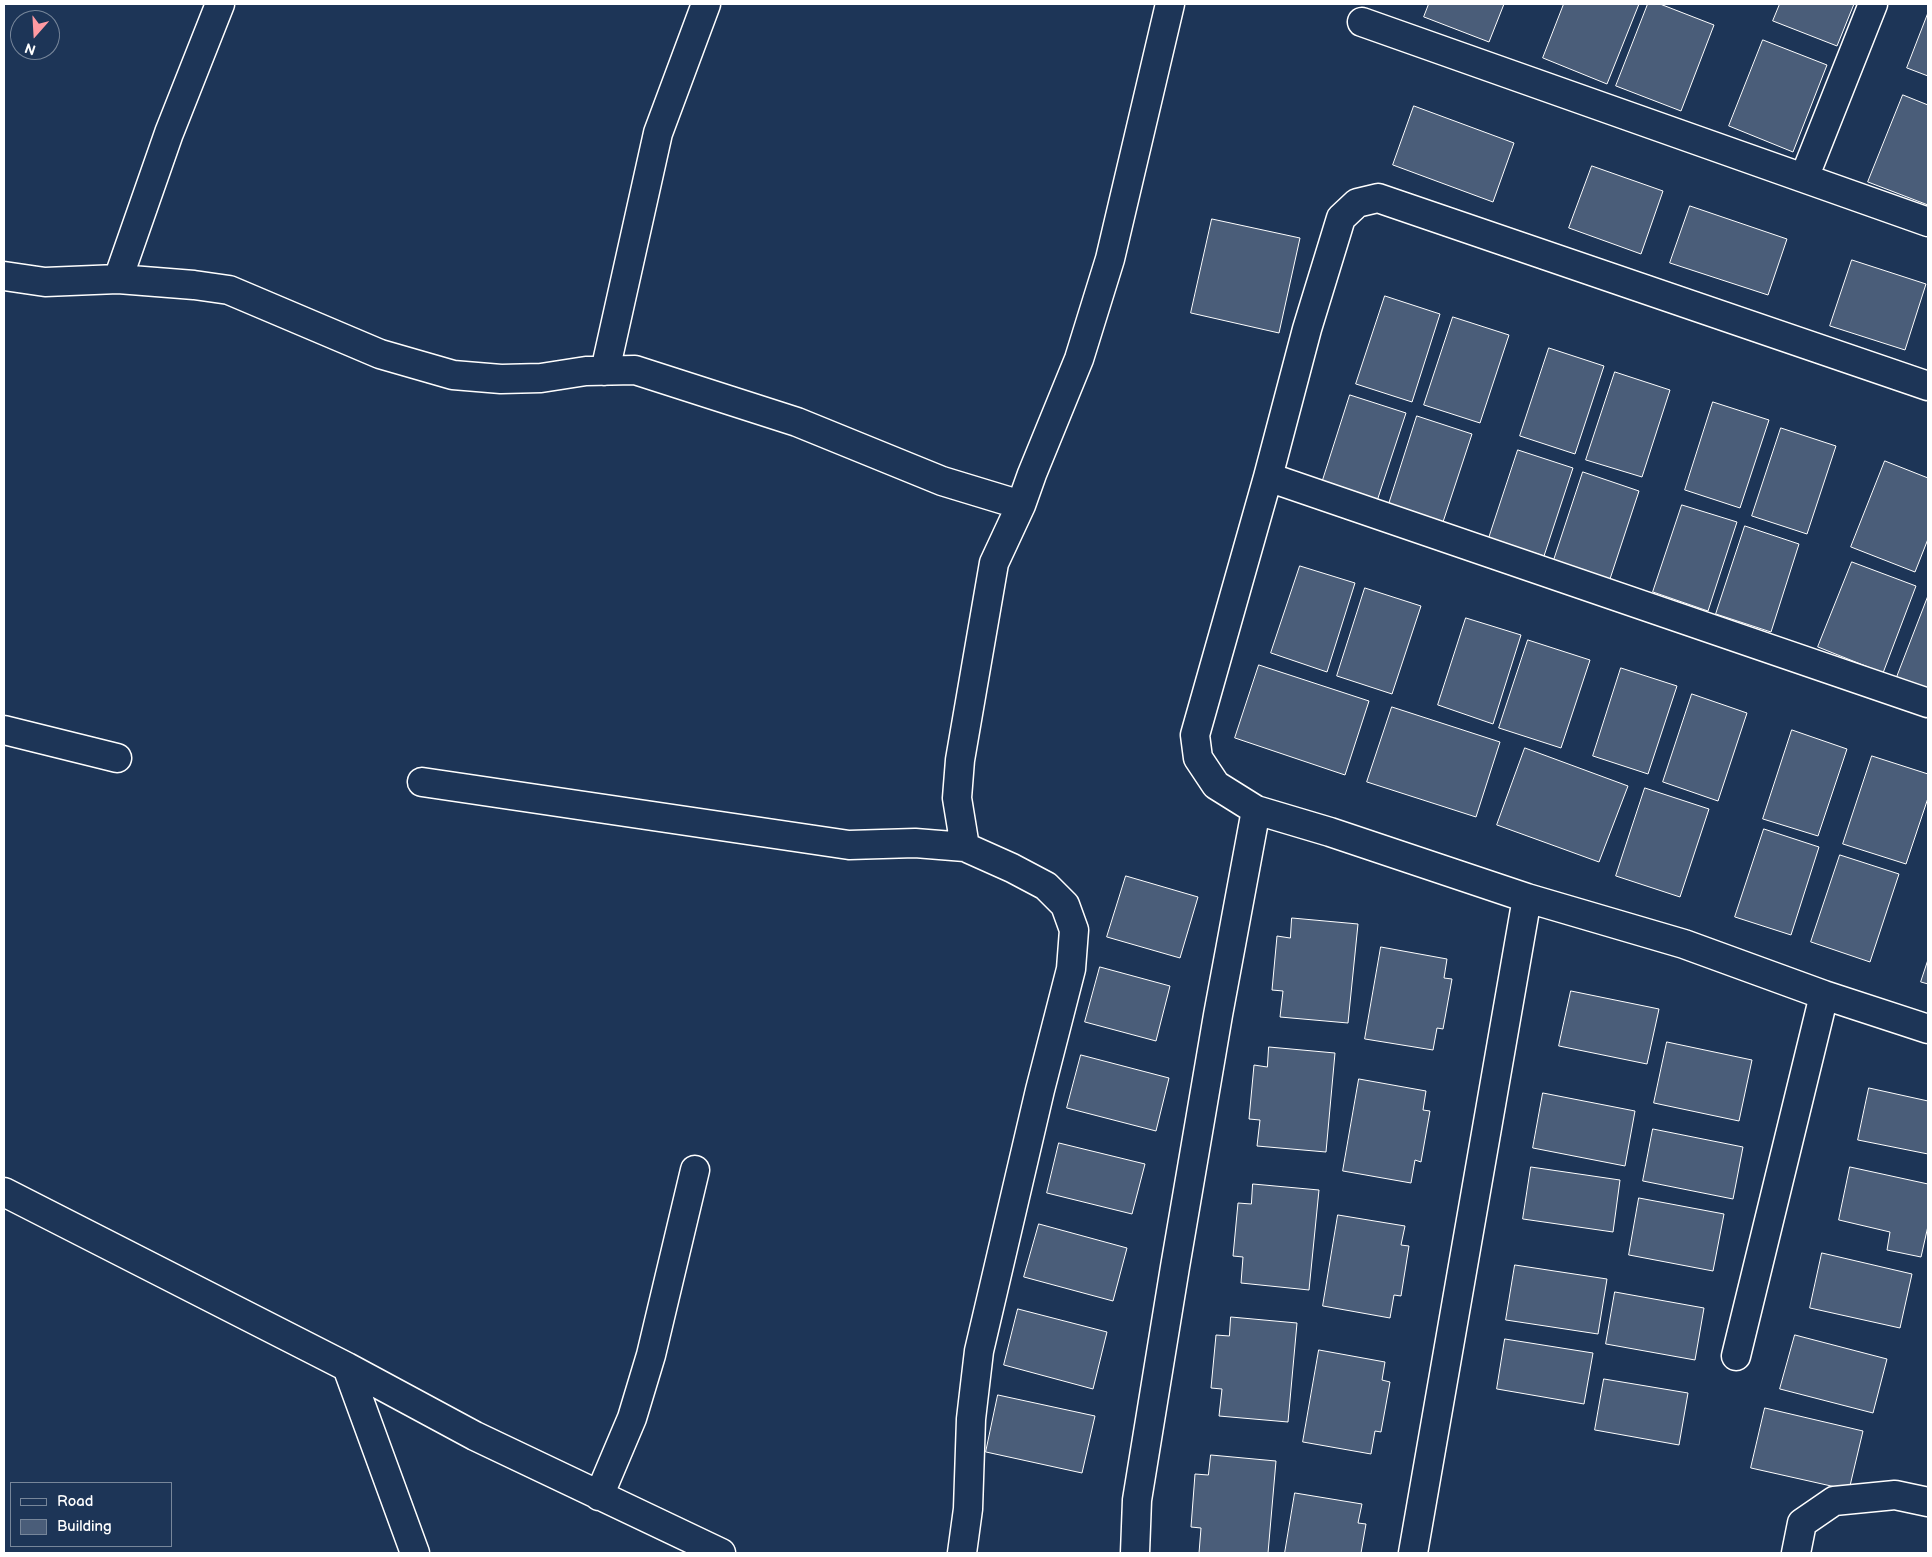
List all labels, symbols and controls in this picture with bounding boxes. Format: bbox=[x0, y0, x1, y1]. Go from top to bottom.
north arrow bbox=[10, 10, 60, 60]
text: N bbox=[23, 39, 38, 58]
legend bbox=[10, 1482, 172, 1547]
text: Road bbox=[57, 1492, 93, 1511]
text: Building bbox=[57, 1517, 112, 1536]

